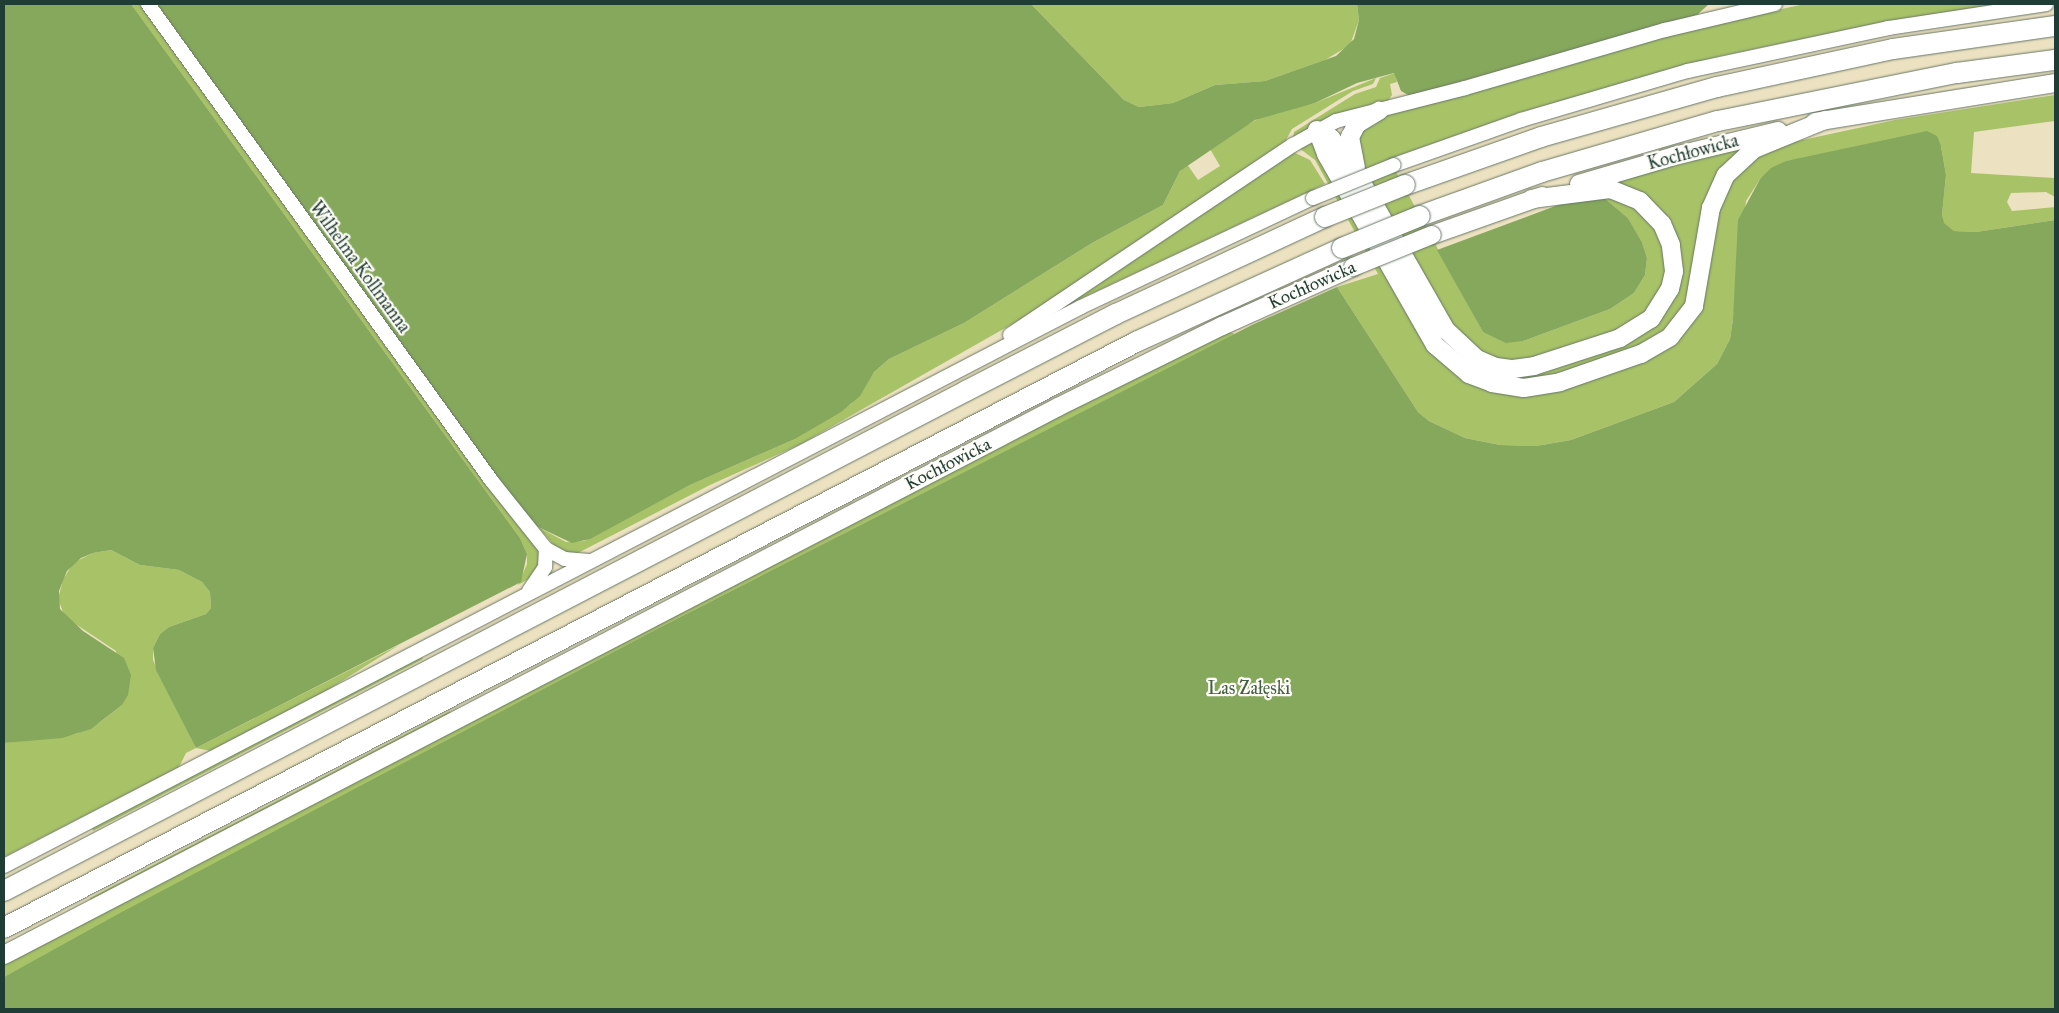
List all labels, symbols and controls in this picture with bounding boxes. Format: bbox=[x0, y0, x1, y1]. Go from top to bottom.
street label: Kochłowicka bbox=[1645, 129, 1741, 175]
street label: Wilhelma Kollmanna bbox=[305, 197, 415, 337]
street label: Kochłowicka bbox=[1265, 256, 1359, 314]
street label: Kochłowicka bbox=[901, 433, 995, 495]
park label: Las Załęski bbox=[1208, 677, 1290, 699]

